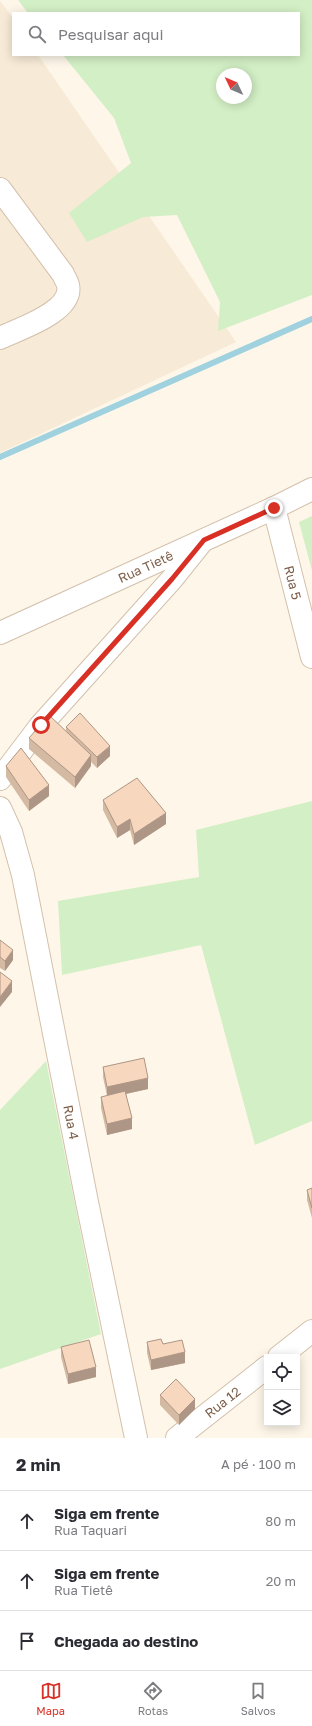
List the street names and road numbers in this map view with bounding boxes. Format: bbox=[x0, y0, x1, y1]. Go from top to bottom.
street label: Rua Tietê bbox=[115, 547, 176, 586]
street label: Rua 5 bbox=[281, 564, 305, 601]
street label: Rua 4 bbox=[60, 1104, 83, 1141]
street label: Rua 12 bbox=[202, 1383, 244, 1421]

